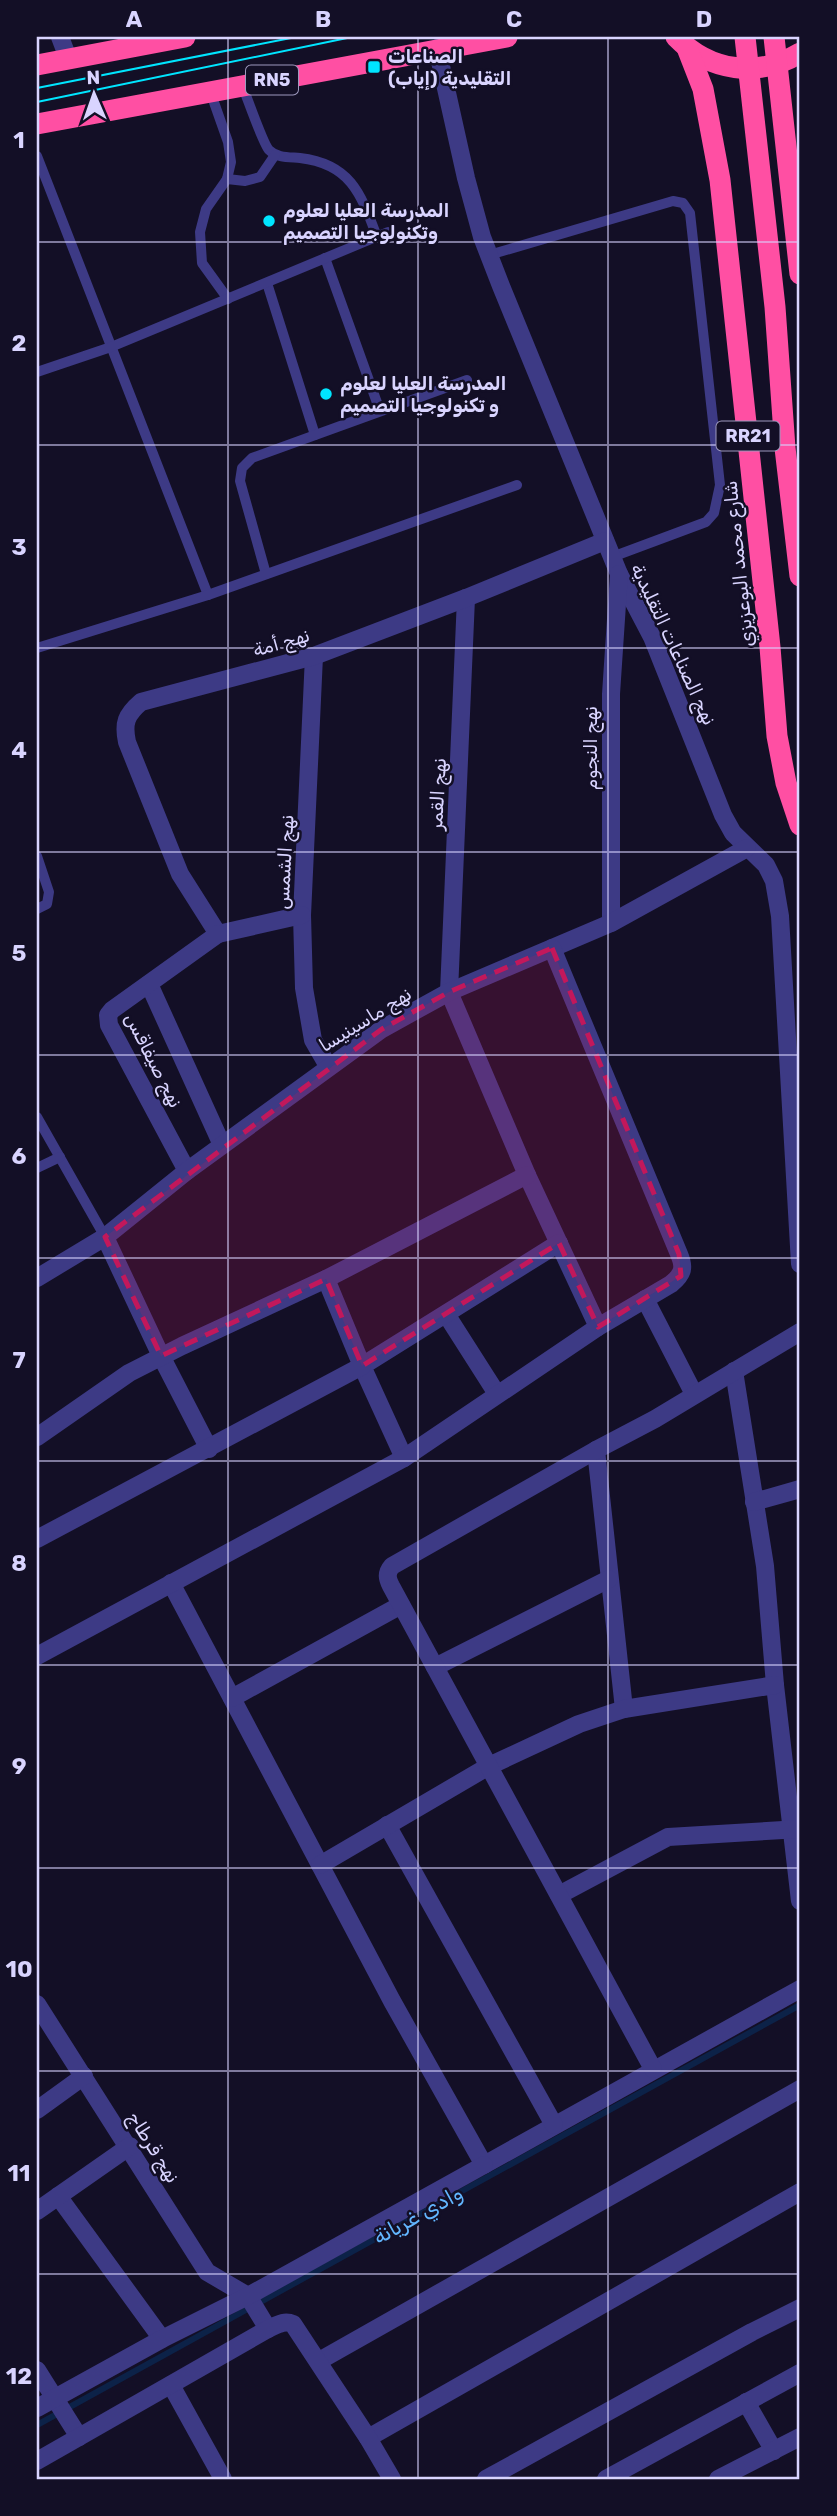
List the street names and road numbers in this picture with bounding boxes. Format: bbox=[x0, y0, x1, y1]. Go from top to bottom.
road number: RN5 bbox=[246, 66, 298, 94]
road number: RR21 bbox=[716, 422, 780, 450]
street label: شارع محمد البوعزيزي bbox=[718, 479, 761, 648]
street label: نهج الصناعات التقليدية bbox=[624, 560, 721, 730]
street label: نهج أمة bbox=[250, 623, 313, 664]
street label: نهج النجوم bbox=[579, 706, 604, 790]
street label: نهج القمر bbox=[424, 757, 453, 832]
street label: نهج الشمس bbox=[271, 814, 300, 910]
street label: نهج ماسينيسا bbox=[315, 982, 417, 1059]
street label: نهج صيفاقس bbox=[118, 1009, 187, 1112]
street label: نهج قرطاج bbox=[121, 2107, 185, 2188]

